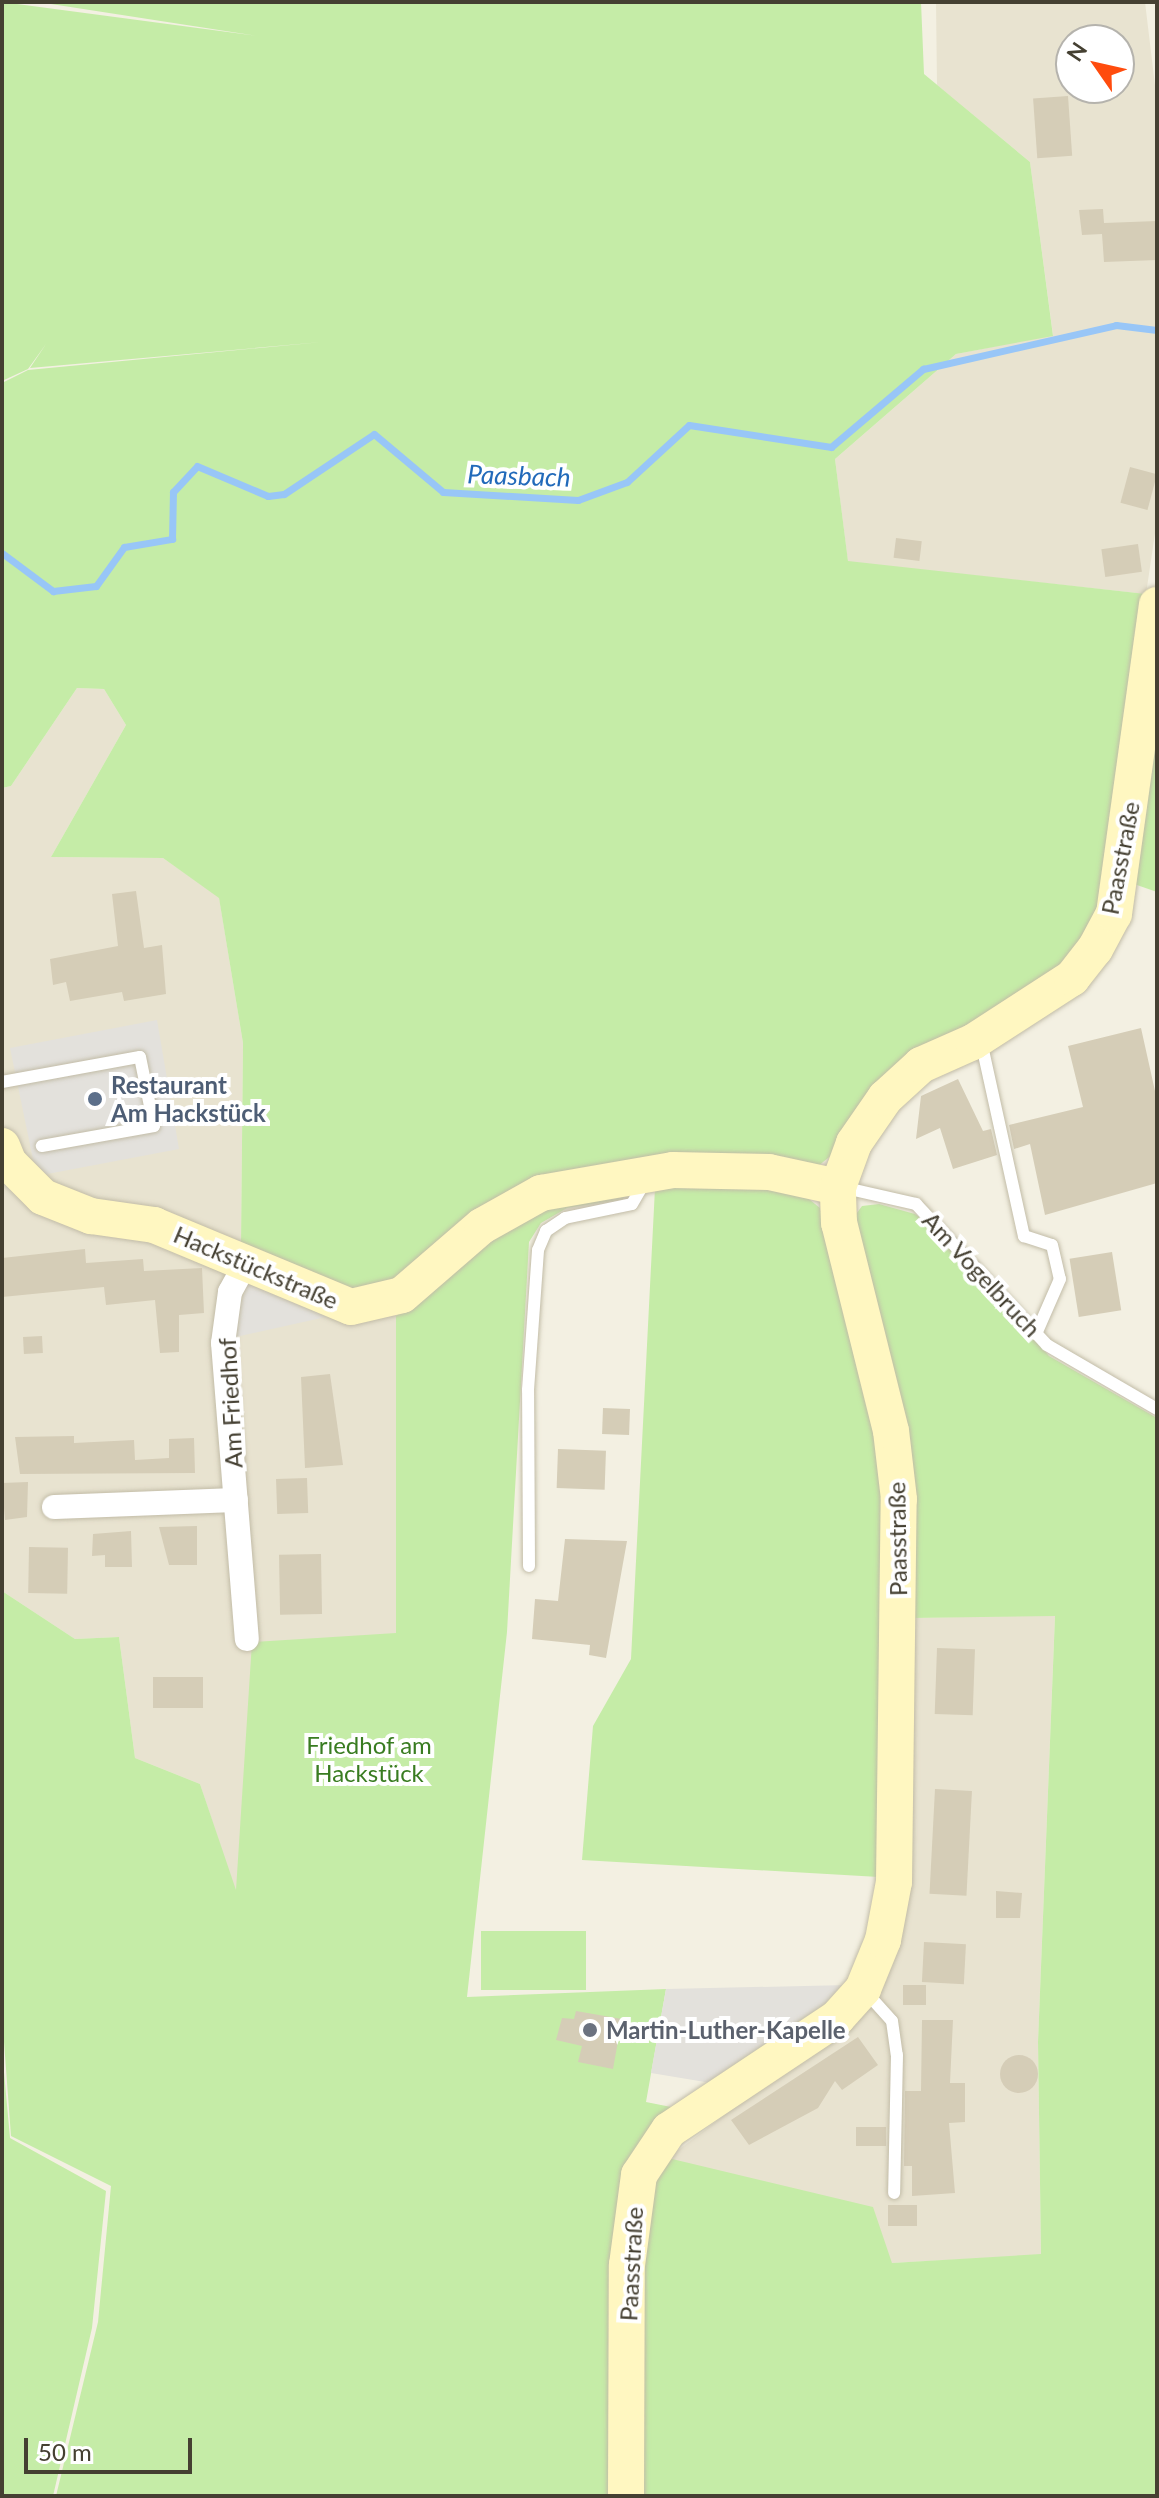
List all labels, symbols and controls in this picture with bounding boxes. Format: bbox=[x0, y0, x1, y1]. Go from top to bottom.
north arrow bbox=[1055, 24, 1135, 104]
text: N bbox=[1060, 37, 1092, 66]
water label: Paasbach bbox=[467, 459, 571, 493]
street label: Paasstraße bbox=[1095, 799, 1145, 917]
place label: Restaurant Am Hackstück bbox=[111, 1071, 266, 1127]
marker: Restaurant Am Hackstück bbox=[86, 1090, 104, 1108]
street label: Am Vogelbruch bbox=[917, 1205, 1047, 1343]
street label: Hackstückstraße bbox=[170, 1219, 342, 1315]
street label: Am Friedhof bbox=[212, 1337, 248, 1469]
street label: Paasstraße bbox=[882, 1482, 912, 1596]
park label: Friedhof am Hackstück bbox=[306, 1731, 432, 1787]
place label: Martin-Luther-Kapelle bbox=[606, 2016, 846, 2044]
marker: Martin-Luther-Kapelle bbox=[581, 2021, 599, 2039]
street label: Paasstraße bbox=[614, 2206, 648, 2322]
scale bar bbox=[28, 2422, 196, 2472]
text: 50 m bbox=[38, 2437, 92, 2466]

